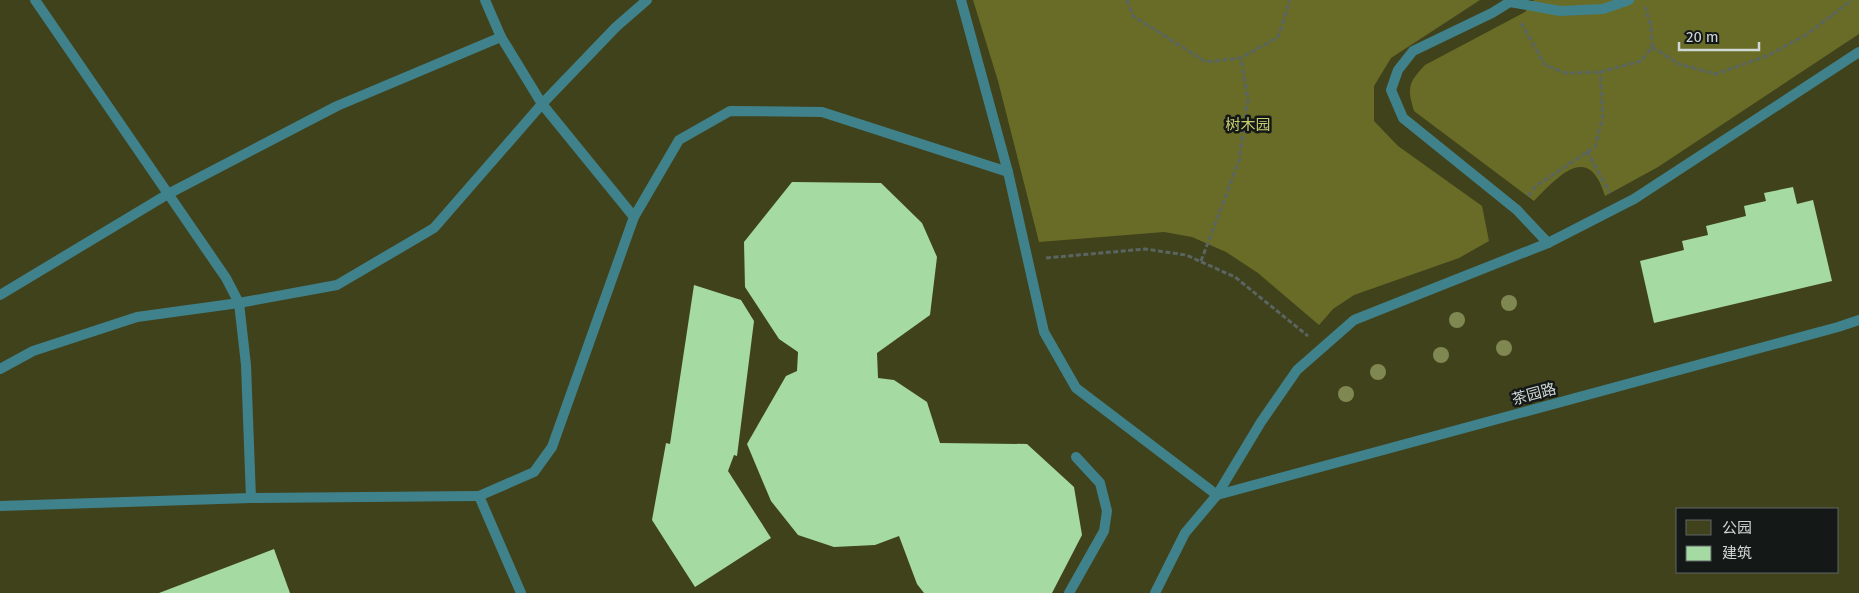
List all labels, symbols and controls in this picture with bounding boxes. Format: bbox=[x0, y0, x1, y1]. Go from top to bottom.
scale bar bbox=[1679, 20, 1759, 52]
text: 20 m bbox=[1686, 28, 1719, 46]
park label: 树木园 bbox=[1225, 116, 1271, 134]
street label: 茶园路 bbox=[1510, 379, 1558, 409]
legend bbox=[1676, 508, 1839, 573]
text: 公园 bbox=[1722, 519, 1752, 537]
text: 建筑 bbox=[1722, 544, 1752, 562]

